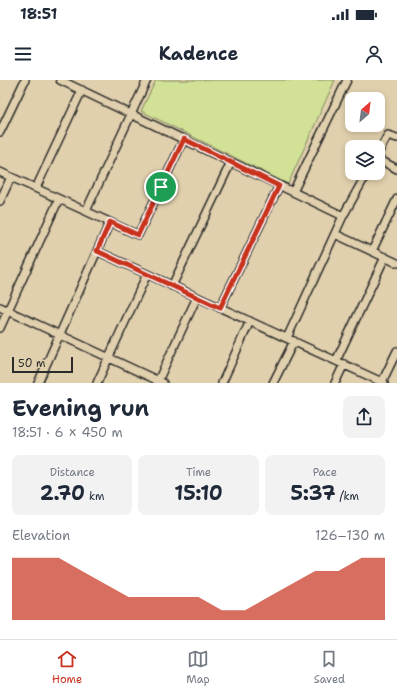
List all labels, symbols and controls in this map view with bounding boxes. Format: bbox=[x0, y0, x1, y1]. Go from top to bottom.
text: 18:51 bbox=[20, 4, 57, 24]
text: Kadence bbox=[159, 42, 238, 66]
icon: menu bbox=[12, 43, 34, 65]
icon: person bbox=[363, 43, 385, 65]
north arrow bbox=[345, 92, 385, 132]
map controls bbox=[345, 92, 385, 180]
button: layers bbox=[345, 140, 385, 180]
pin bbox=[144, 170, 178, 204]
icon: arrive bbox=[150, 176, 172, 198]
scale bar bbox=[12, 355, 73, 374]
text: 50 m bbox=[18, 356, 46, 371]
text: Evening run bbox=[12, 394, 149, 423]
button: share bbox=[343, 396, 385, 438]
text: 18:51 · 6 × 450 m bbox=[12, 424, 123, 441]
text: Distance bbox=[50, 465, 95, 480]
text: Time bbox=[186, 465, 211, 480]
text: Pace bbox=[313, 465, 337, 480]
text: 2.70 bbox=[40, 480, 85, 506]
text: 15:10 bbox=[174, 480, 223, 506]
text: 5:37 bbox=[291, 480, 336, 506]
text: km bbox=[85, 489, 104, 504]
text: /km bbox=[336, 489, 359, 504]
text: Elevation bbox=[12, 527, 70, 544]
text: 126–130 m bbox=[315, 527, 385, 544]
tab: Home bbox=[52, 648, 82, 687]
tab: Map bbox=[186, 648, 210, 687]
tab: Saved bbox=[314, 648, 345, 687]

